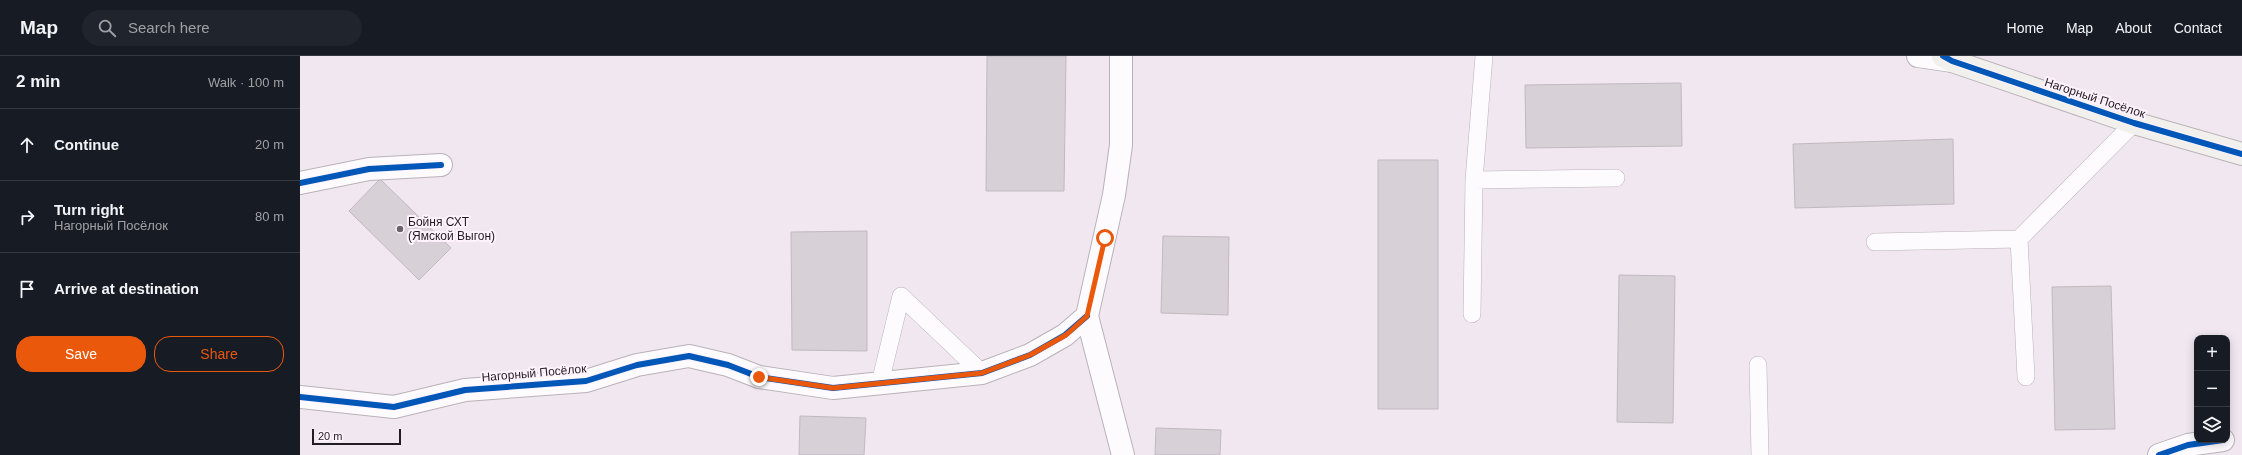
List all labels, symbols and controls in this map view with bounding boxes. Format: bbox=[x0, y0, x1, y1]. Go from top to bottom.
search box bbox=[82, 10, 362, 46]
text: Map bbox=[20, 17, 58, 38]
icon: search bbox=[96, 17, 118, 39]
text: Search here bbox=[128, 19, 210, 36]
text: Home bbox=[2007, 20, 2044, 36]
text: Map bbox=[2066, 20, 2093, 36]
text: About bbox=[2115, 20, 2152, 36]
text: Contact bbox=[2174, 20, 2222, 36]
text: 2 min bbox=[16, 72, 60, 91]
text: Walk · 100 m bbox=[208, 75, 284, 90]
street label: Нагорный Посёлок bbox=[2043, 75, 2148, 121]
icon: ahead bbox=[16, 134, 38, 156]
text: Continue bbox=[54, 136, 119, 153]
text: 20 m bbox=[255, 137, 284, 152]
text: Turn right bbox=[54, 201, 124, 218]
icon: right bbox=[16, 206, 38, 228]
text: 80 m bbox=[255, 209, 284, 224]
place label: Бойня СХТ (Ямской Выгон) bbox=[408, 215, 495, 243]
text: Нагорный Посёлок bbox=[54, 218, 168, 233]
marker: Бойня СХТ (Ямской Выгон) bbox=[395, 224, 405, 234]
route start bbox=[1096, 229, 1114, 247]
icon: arrive bbox=[16, 278, 38, 300]
text: Arrive at destination bbox=[54, 280, 199, 297]
map controls bbox=[2194, 335, 2230, 443]
button: + bbox=[2194, 335, 2230, 371]
button: Save bbox=[16, 336, 146, 372]
button: Share bbox=[154, 336, 284, 372]
street label: Нагорный Посёлок bbox=[481, 361, 588, 385]
route end bbox=[750, 368, 768, 386]
button: − bbox=[2194, 371, 2230, 407]
button: layers bbox=[2194, 407, 2230, 443]
scale bar bbox=[312, 427, 401, 446]
text: 20 m bbox=[318, 430, 342, 442]

